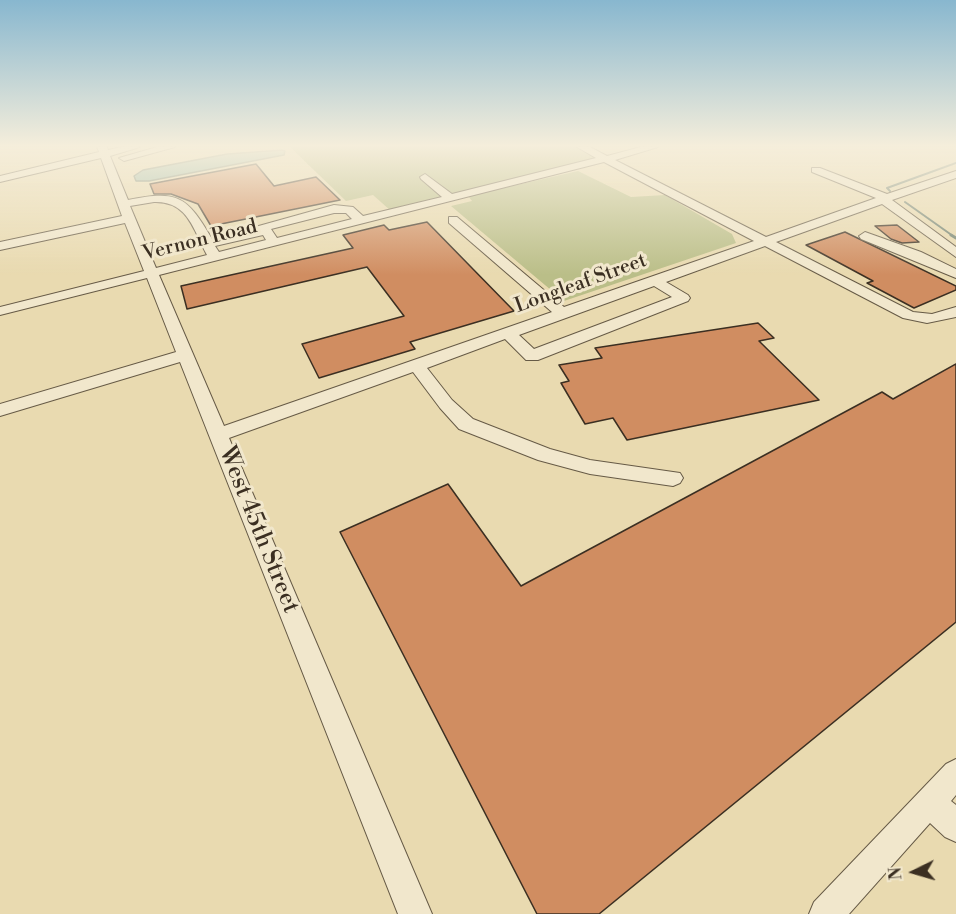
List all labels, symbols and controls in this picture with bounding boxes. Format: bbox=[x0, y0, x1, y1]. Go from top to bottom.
street label: Vernon Road bbox=[140, 215, 260, 267]
street label: Longleaf Street bbox=[512, 249, 650, 319]
street label: West 45th Street bbox=[211, 442, 305, 618]
north arrow bbox=[884, 842, 944, 902]
text: N bbox=[886, 866, 907, 881]

